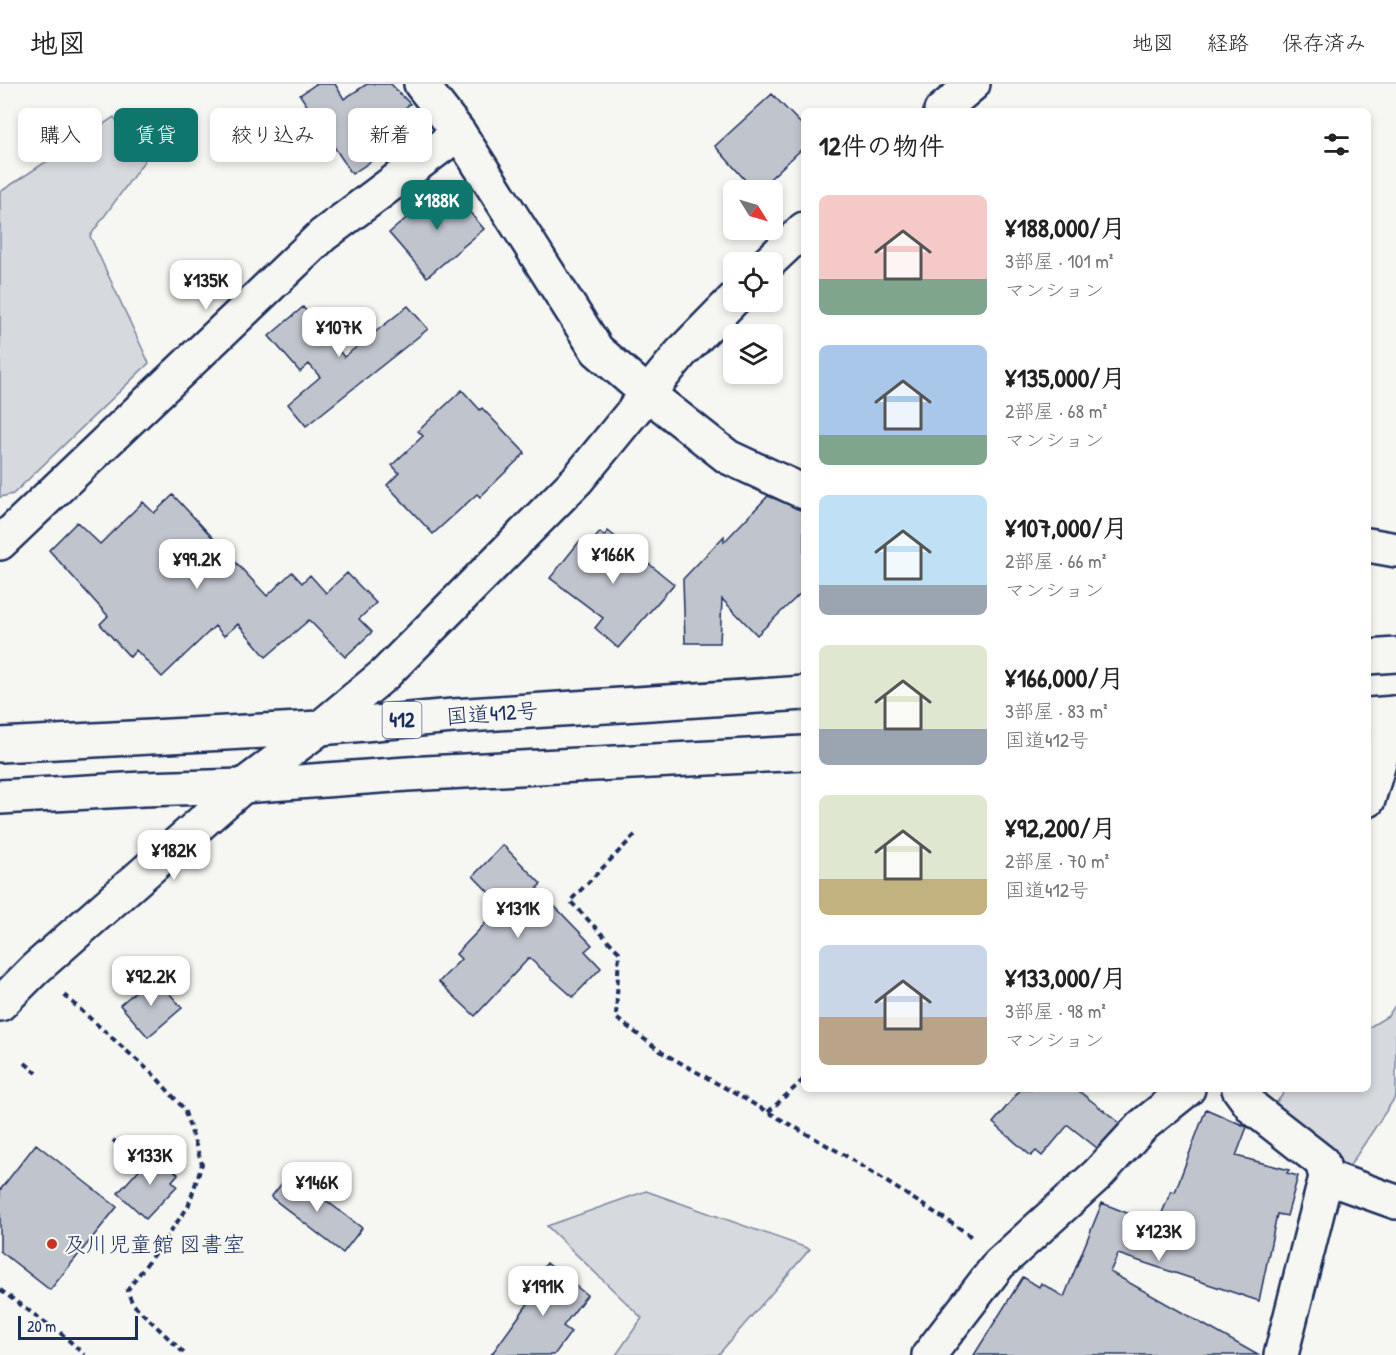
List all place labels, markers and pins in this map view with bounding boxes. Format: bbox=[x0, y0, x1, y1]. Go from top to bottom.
pin: ¥188K bbox=[395, 180, 479, 231]
pin: ¥135K bbox=[164, 260, 248, 311]
pin: ¥107K bbox=[297, 307, 381, 358]
pin: ¥166K bbox=[571, 534, 655, 585]
pin: ¥99.2K bbox=[148, 539, 246, 590]
pin: ¥182K bbox=[132, 830, 216, 881]
pin: ¥131K bbox=[476, 888, 560, 939]
pin: ¥92.2K bbox=[102, 956, 200, 1007]
pin: ¥133K bbox=[108, 1135, 192, 1186]
pin: ¥146K bbox=[275, 1162, 359, 1213]
pin: ¥123K bbox=[1117, 1211, 1201, 1262]
place label: 及川児童館 図書室 bbox=[64, 1229, 245, 1259]
marker: 及川児童館 図書室 bbox=[45, 1237, 59, 1251]
pin: ¥191K bbox=[501, 1266, 585, 1317]

